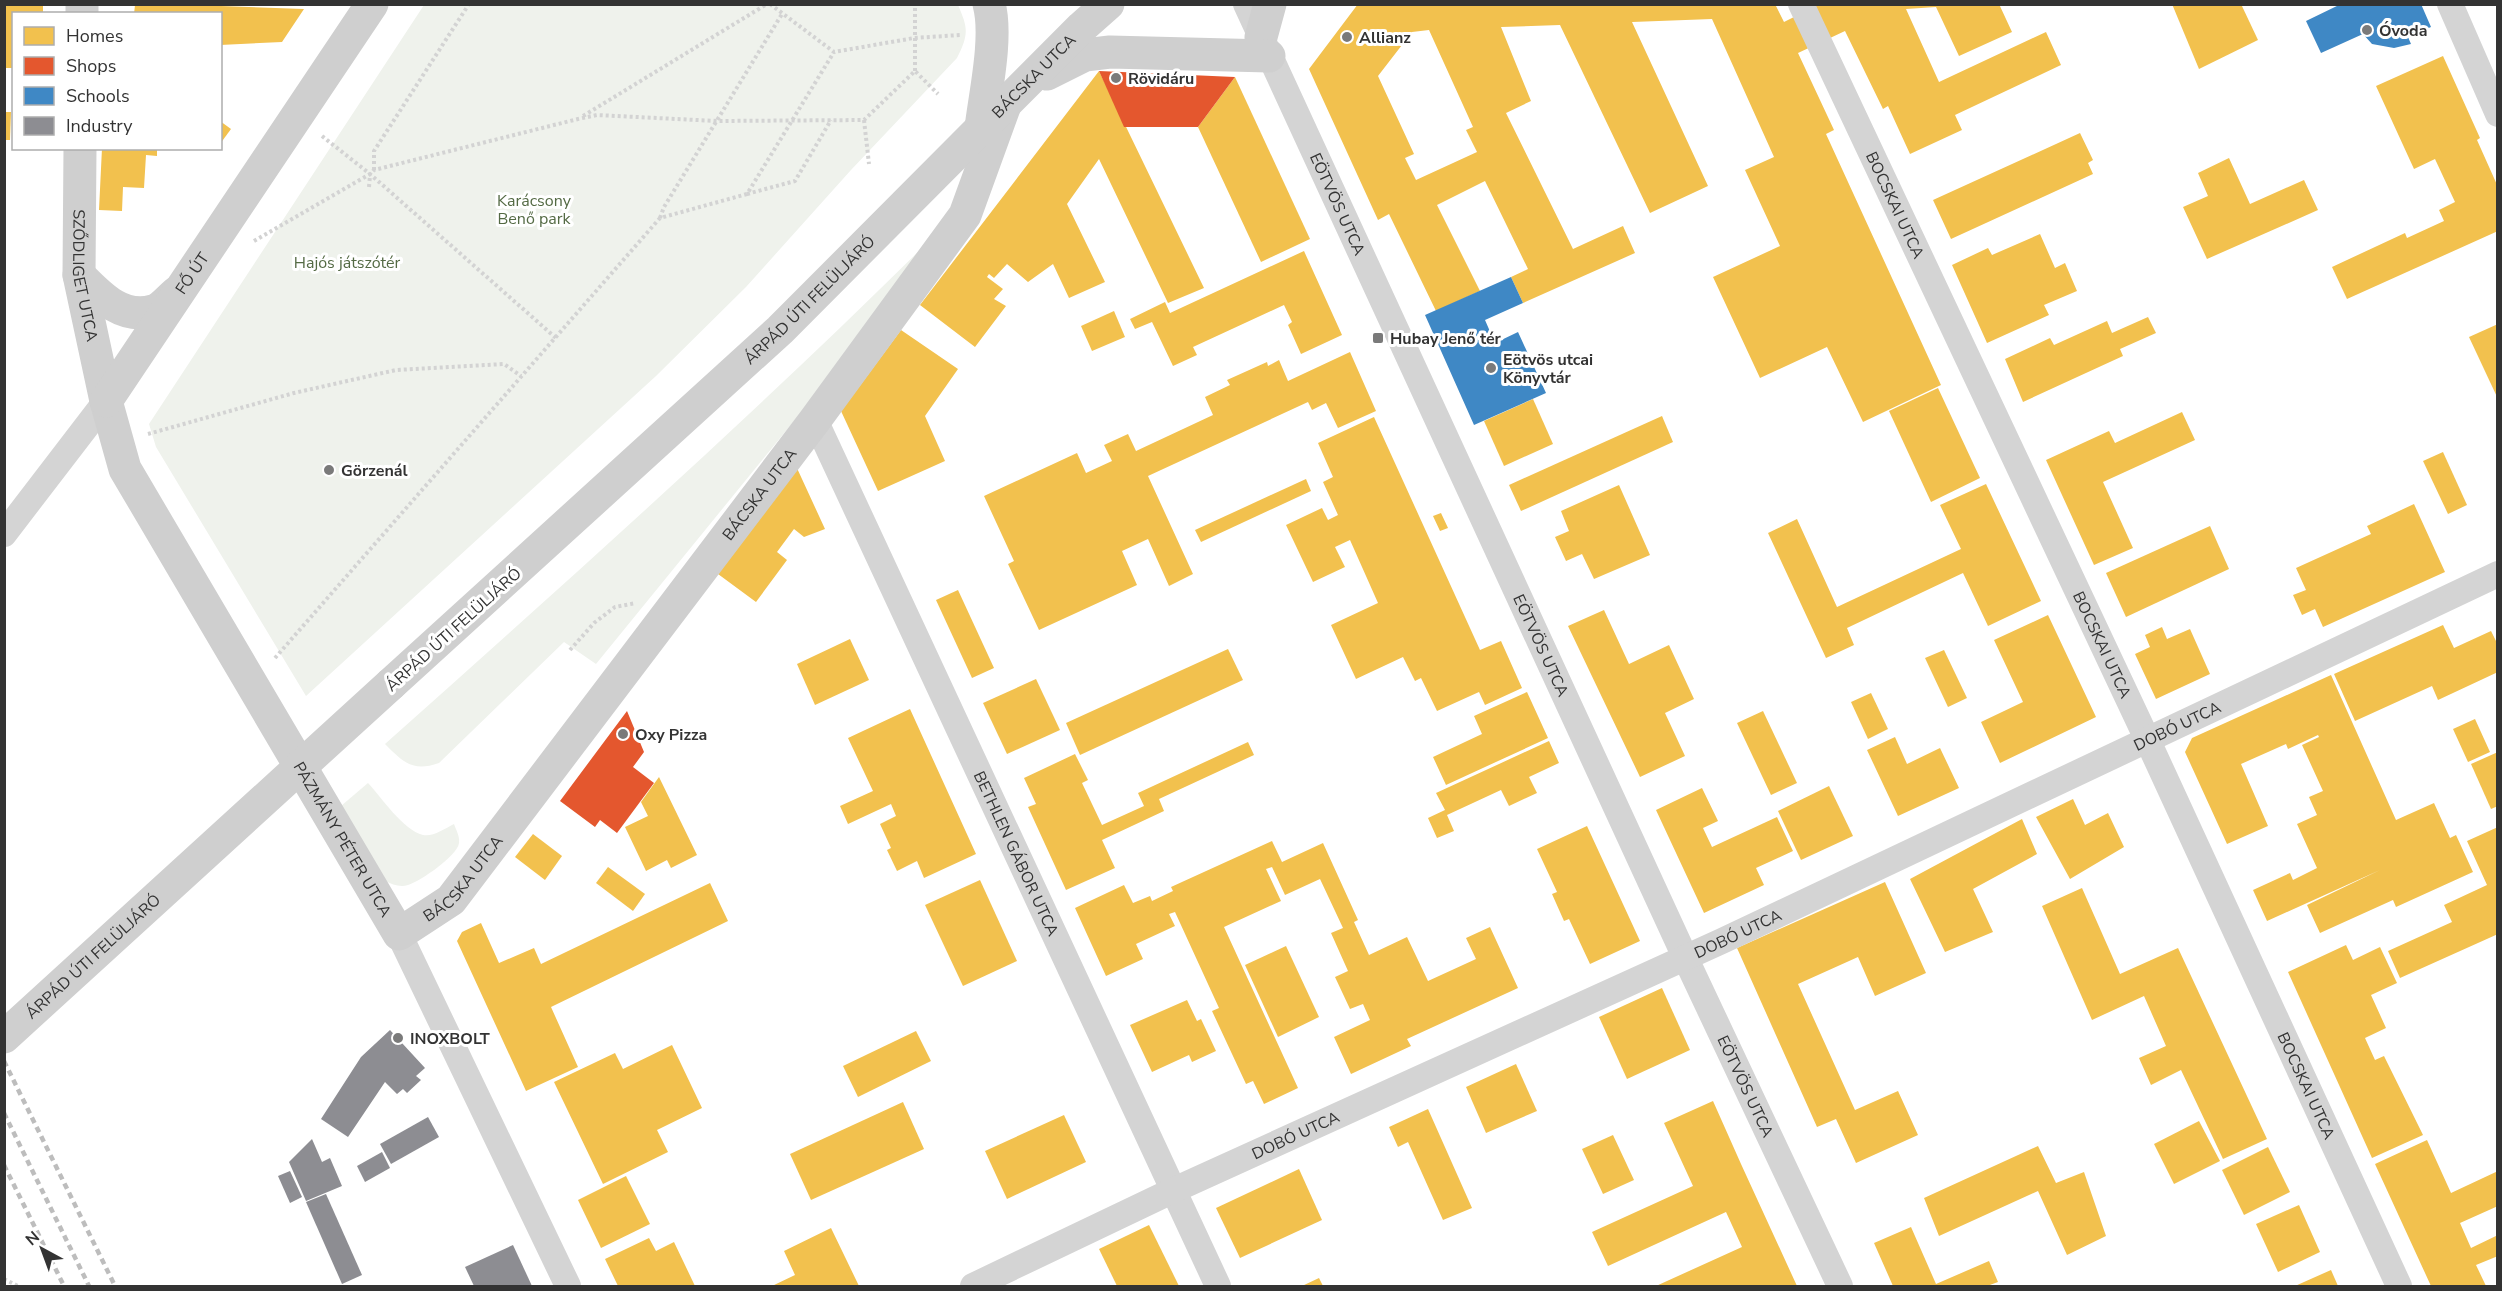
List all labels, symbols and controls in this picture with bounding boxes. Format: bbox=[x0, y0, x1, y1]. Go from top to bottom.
legend bbox=[12, 12, 222, 150]
place label: Óvoda bbox=[2379, 20, 2427, 42]
marker: Óvoda bbox=[2360, 23, 2374, 37]
text: Homes bbox=[66, 24, 123, 48]
place label: Allianz bbox=[1359, 27, 1411, 49]
street label: BÁCSKA UTCA bbox=[987, 29, 1081, 123]
marker: Allianz bbox=[1340, 30, 1354, 44]
text: Shops bbox=[66, 54, 116, 78]
place label: Rövidáru bbox=[1128, 68, 1194, 90]
marker: Rövidáru bbox=[1109, 71, 1123, 85]
text: Schools bbox=[66, 84, 130, 108]
text: Industry bbox=[66, 114, 133, 138]
street label: BOCSKAI UTCA bbox=[1860, 148, 1929, 263]
street label: EÖTVÖS UTCA bbox=[1304, 149, 1370, 259]
park label: Karácsony Benő park bbox=[497, 190, 572, 230]
street label: SZŐDLIGET UTCA bbox=[67, 209, 103, 344]
street label: ÁRPÁD ÚTI FELÜLJÁRÓ bbox=[739, 231, 880, 370]
street label: FŐ ÚT bbox=[171, 248, 215, 299]
park label: Hajós játszótér bbox=[294, 252, 400, 274]
place label: Hubay Jenő tér bbox=[1390, 328, 1502, 350]
marker: Hubay Jenő tér bbox=[1371, 331, 1385, 345]
place label: Eötvös utcai Könyvtár bbox=[1503, 349, 1593, 389]
marker: Eötvös utcai Könyvtár bbox=[1484, 361, 1498, 375]
street label: BÁCSKA UTCA bbox=[718, 443, 802, 545]
place label: Görzenál bbox=[341, 460, 408, 482]
marker: Görzenál bbox=[322, 463, 336, 477]
street label: ÁRPÁD ÚTI FELÜLJÁRÓ bbox=[381, 563, 526, 697]
street label: BOCSKAI UTCA bbox=[2067, 588, 2136, 702]
street label: EÖTVÖS UTCA bbox=[1507, 591, 1574, 701]
street label: DOBÓ UTCA bbox=[2130, 696, 2225, 757]
place label: Oxy Pizza bbox=[635, 724, 707, 746]
marker: Oxy Pizza bbox=[616, 727, 630, 741]
street label: PÁZMÁNY PÉTER UTCA bbox=[288, 758, 397, 922]
street label: BETHLEN GÁBOR UTCA bbox=[968, 768, 1064, 940]
street label: BÁCSKA UTCA bbox=[419, 831, 509, 927]
street label: ÁRPÁD ÚTI FELÜLJÁRÓ bbox=[21, 890, 166, 1024]
street label: DOBÓ UTCA bbox=[1691, 904, 1786, 964]
place label: INOXBOLT bbox=[410, 1028, 490, 1050]
street label: BOCSKAI UTCA bbox=[2272, 1029, 2340, 1143]
marker: INOXBOLT bbox=[391, 1031, 405, 1045]
street label: EÖTVÖS UTCA bbox=[1711, 1032, 1779, 1142]
street label: DOBÓ UTCA bbox=[1248, 1106, 1343, 1165]
north arrow bbox=[12, 1219, 72, 1279]
text: N bbox=[21, 1226, 45, 1251]

